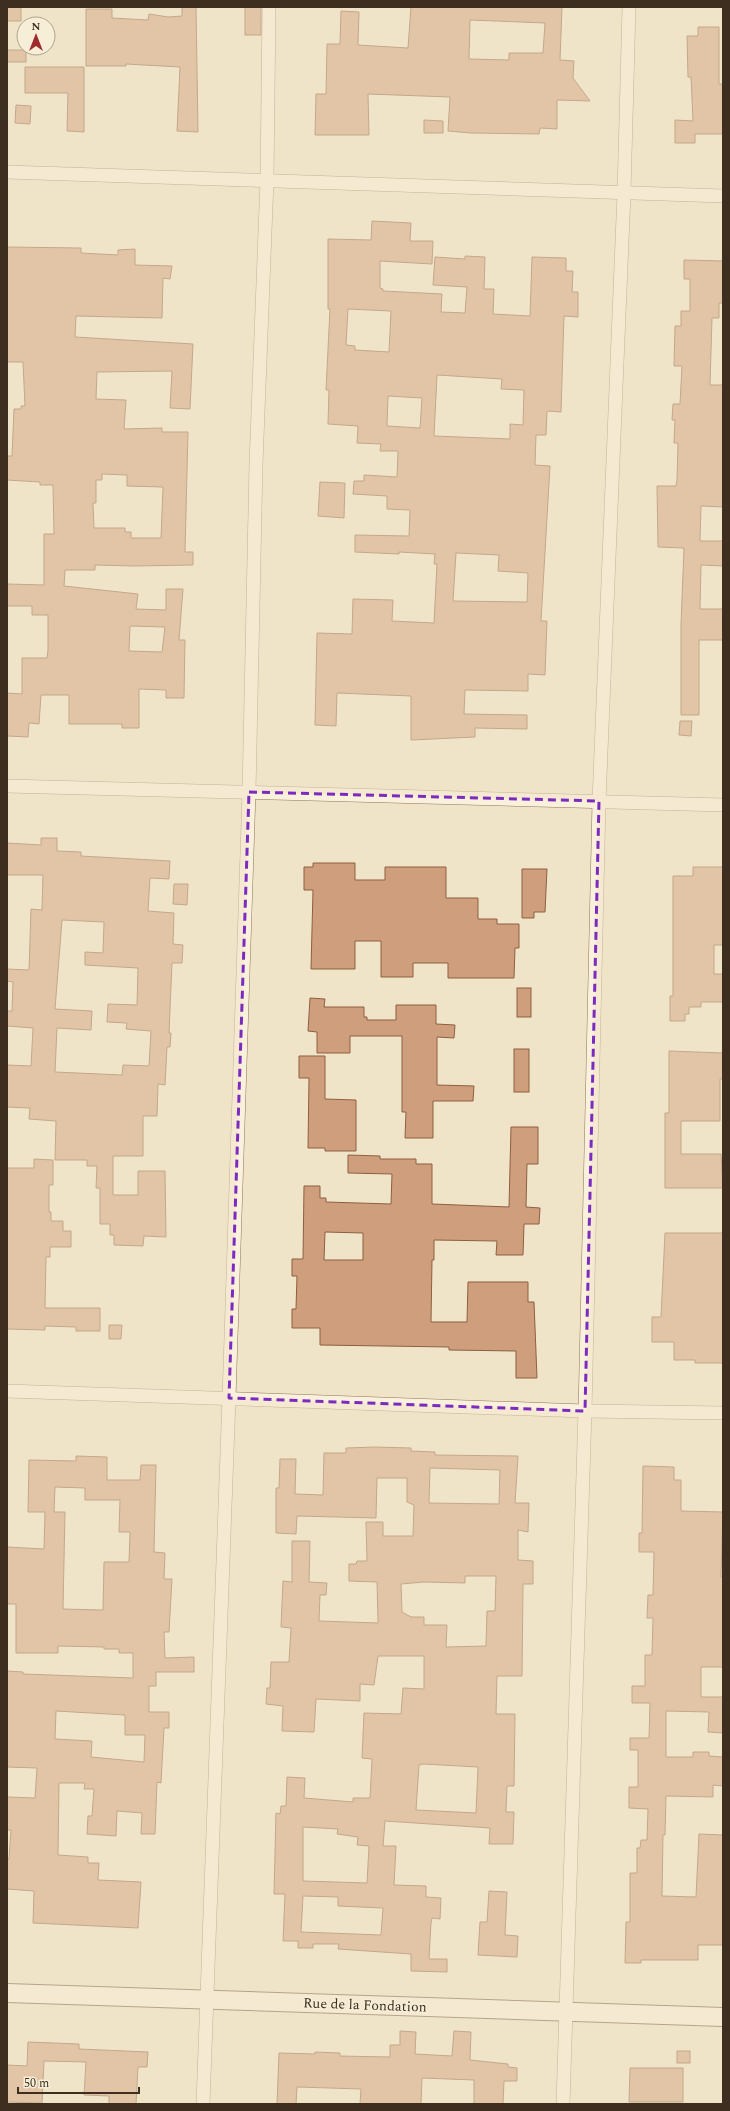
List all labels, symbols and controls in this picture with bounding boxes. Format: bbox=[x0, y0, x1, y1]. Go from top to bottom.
north arrow bbox=[16, 16, 56, 56]
text: N bbox=[32, 18, 41, 35]
street label: Rue de la Fondation bbox=[303, 1992, 427, 2018]
scale bar bbox=[18, 2069, 139, 2095]
text: 50 m bbox=[24, 2074, 49, 2093]

